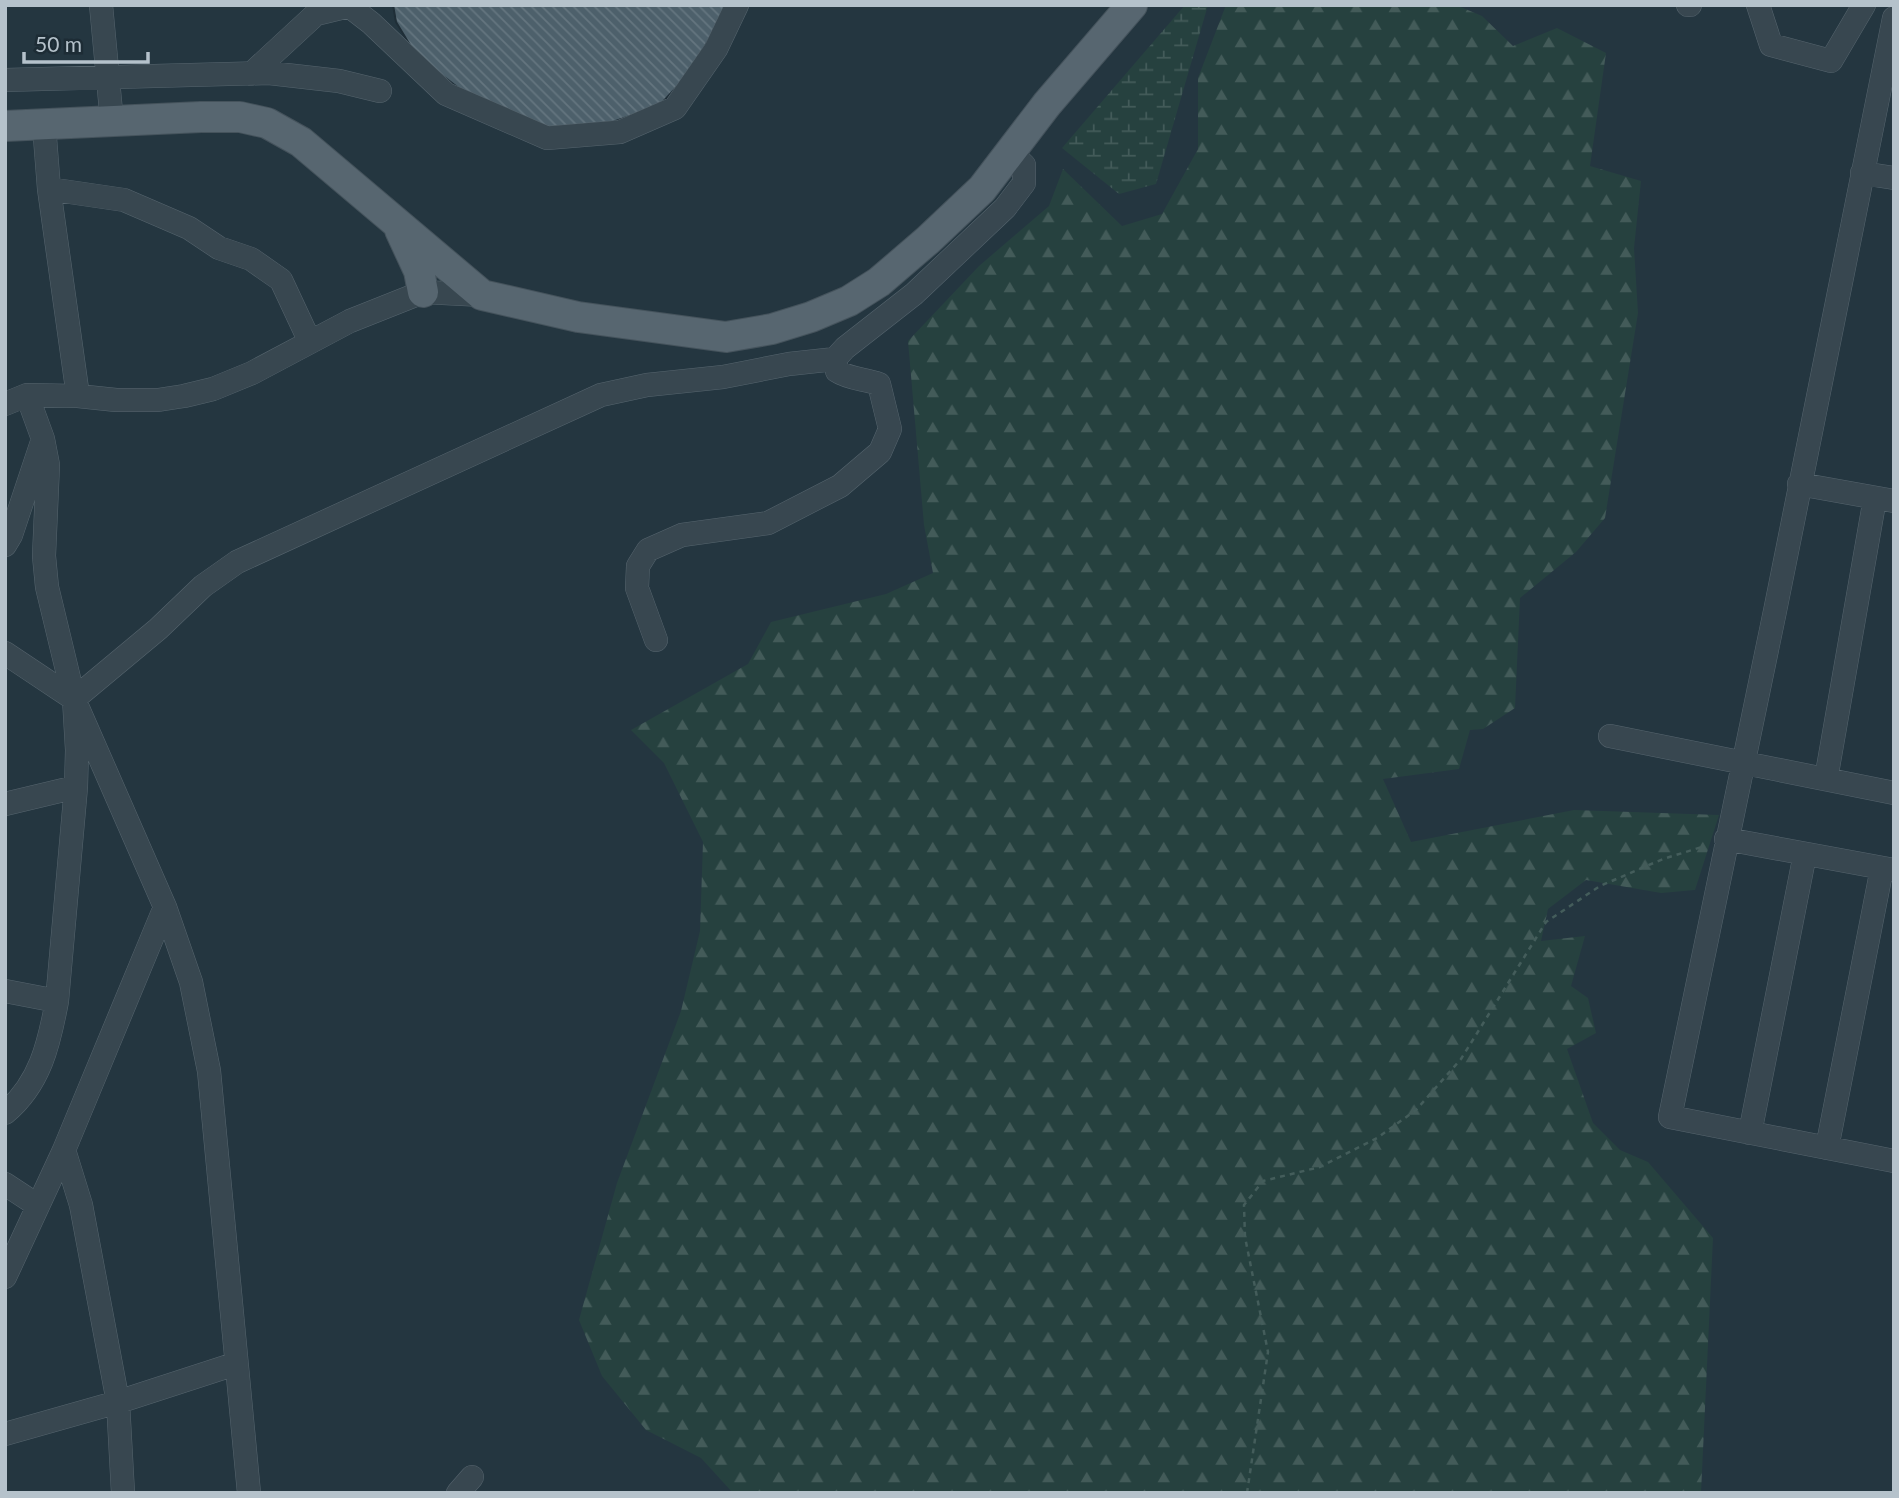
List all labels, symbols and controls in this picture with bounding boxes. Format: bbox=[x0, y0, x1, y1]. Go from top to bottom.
scale bar bbox=[24, 21, 149, 65]
text: 50 m bbox=[35, 31, 82, 56]

